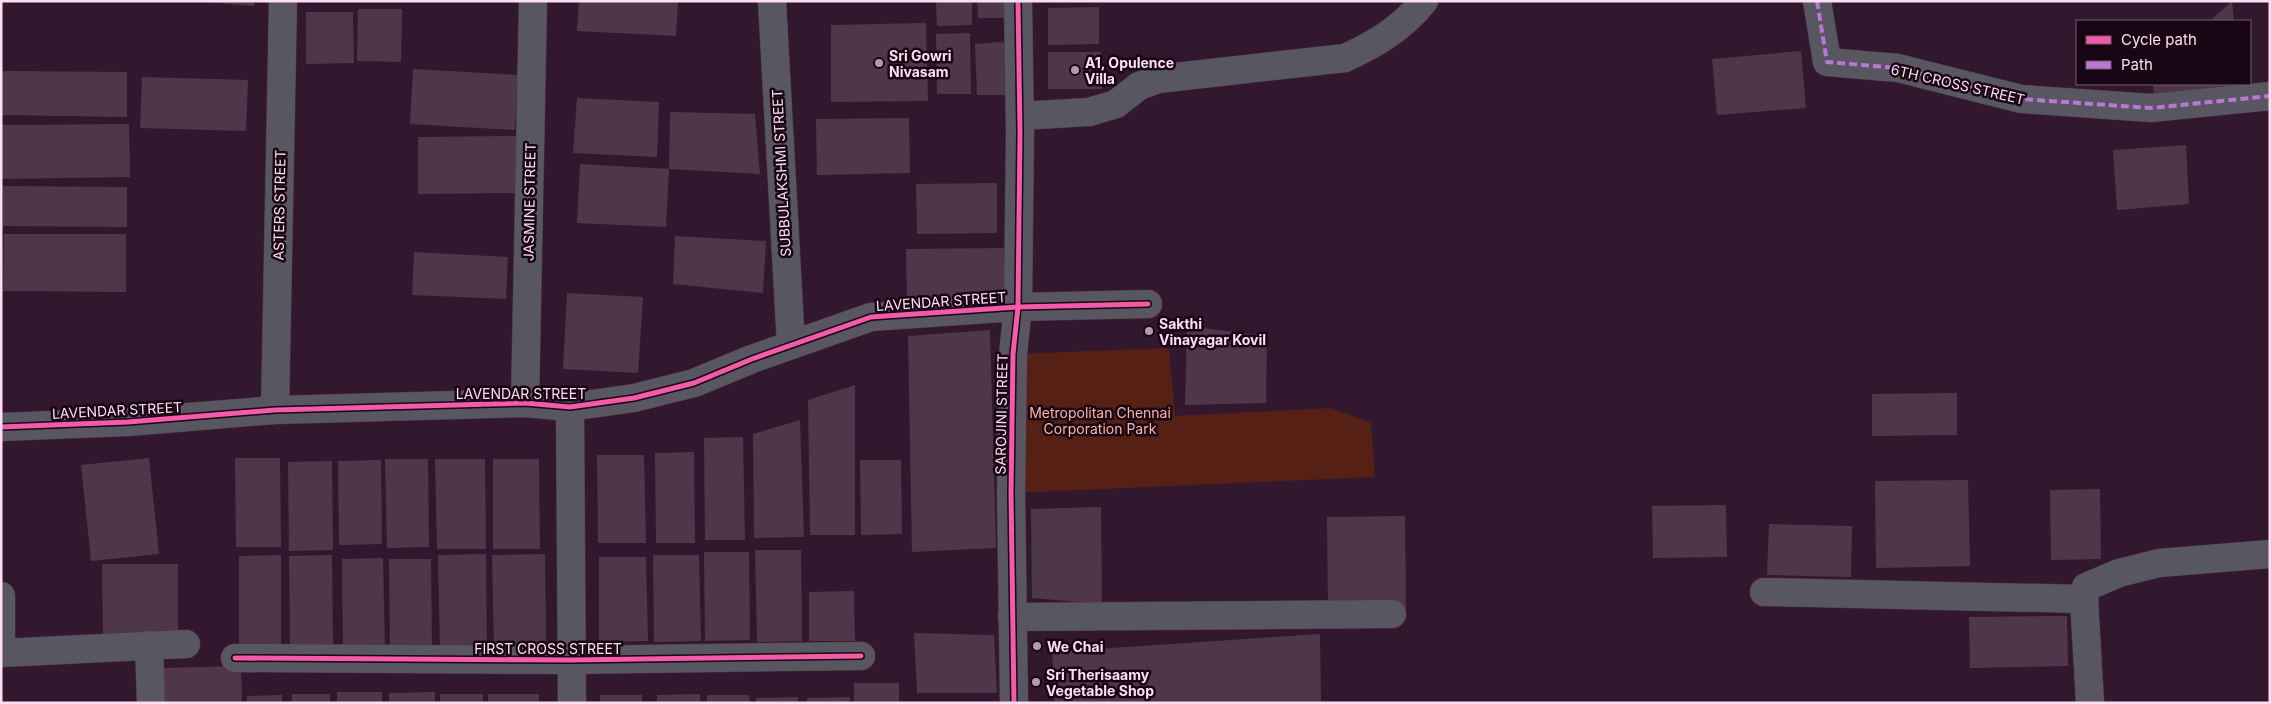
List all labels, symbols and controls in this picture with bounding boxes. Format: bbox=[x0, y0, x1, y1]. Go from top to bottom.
legend bbox=[2076, 20, 2251, 85]
text: Cycle path bbox=[2121, 30, 2197, 49]
place label: Sri Gowri Nivasam bbox=[889, 47, 952, 80]
place label: A1, Opulence Villa bbox=[1085, 54, 1174, 87]
text: Path bbox=[2121, 55, 2153, 74]
marker: Sri Gowri Nivasam bbox=[873, 57, 885, 69]
street label: 6TH CROSS STREET bbox=[1889, 60, 2027, 108]
marker: A1, Opulence Villa bbox=[1069, 64, 1081, 76]
street label: SUBBULAKSHMI STREET bbox=[768, 89, 794, 257]
street label: JASMINE STREET bbox=[519, 143, 539, 261]
street label: ASTERS STREET bbox=[270, 149, 288, 261]
street label: LAVENDAR STREET bbox=[875, 288, 1007, 314]
place label: Sakthi Vinayagar Kovil bbox=[1159, 315, 1266, 348]
marker: Sakthi Vinayagar Kovil bbox=[1143, 325, 1155, 337]
street label: SAROJINI STREET bbox=[991, 353, 1011, 475]
street label: LAVENDAR STREET bbox=[456, 385, 586, 402]
street label: LAVENDAR STREET bbox=[51, 398, 183, 422]
park label: Metropolitan Chennai Corporation Park bbox=[1029, 404, 1171, 437]
place label: We Chai bbox=[1047, 638, 1104, 655]
street label: FIRST CROSS STREET bbox=[474, 640, 622, 657]
marker: We Chai bbox=[1031, 640, 1043, 652]
place label: Sri Therisaamy Vegetable Shop bbox=[1046, 666, 1154, 699]
marker: Sri Therisaamy Vegetable Shop bbox=[1030, 676, 1042, 688]

